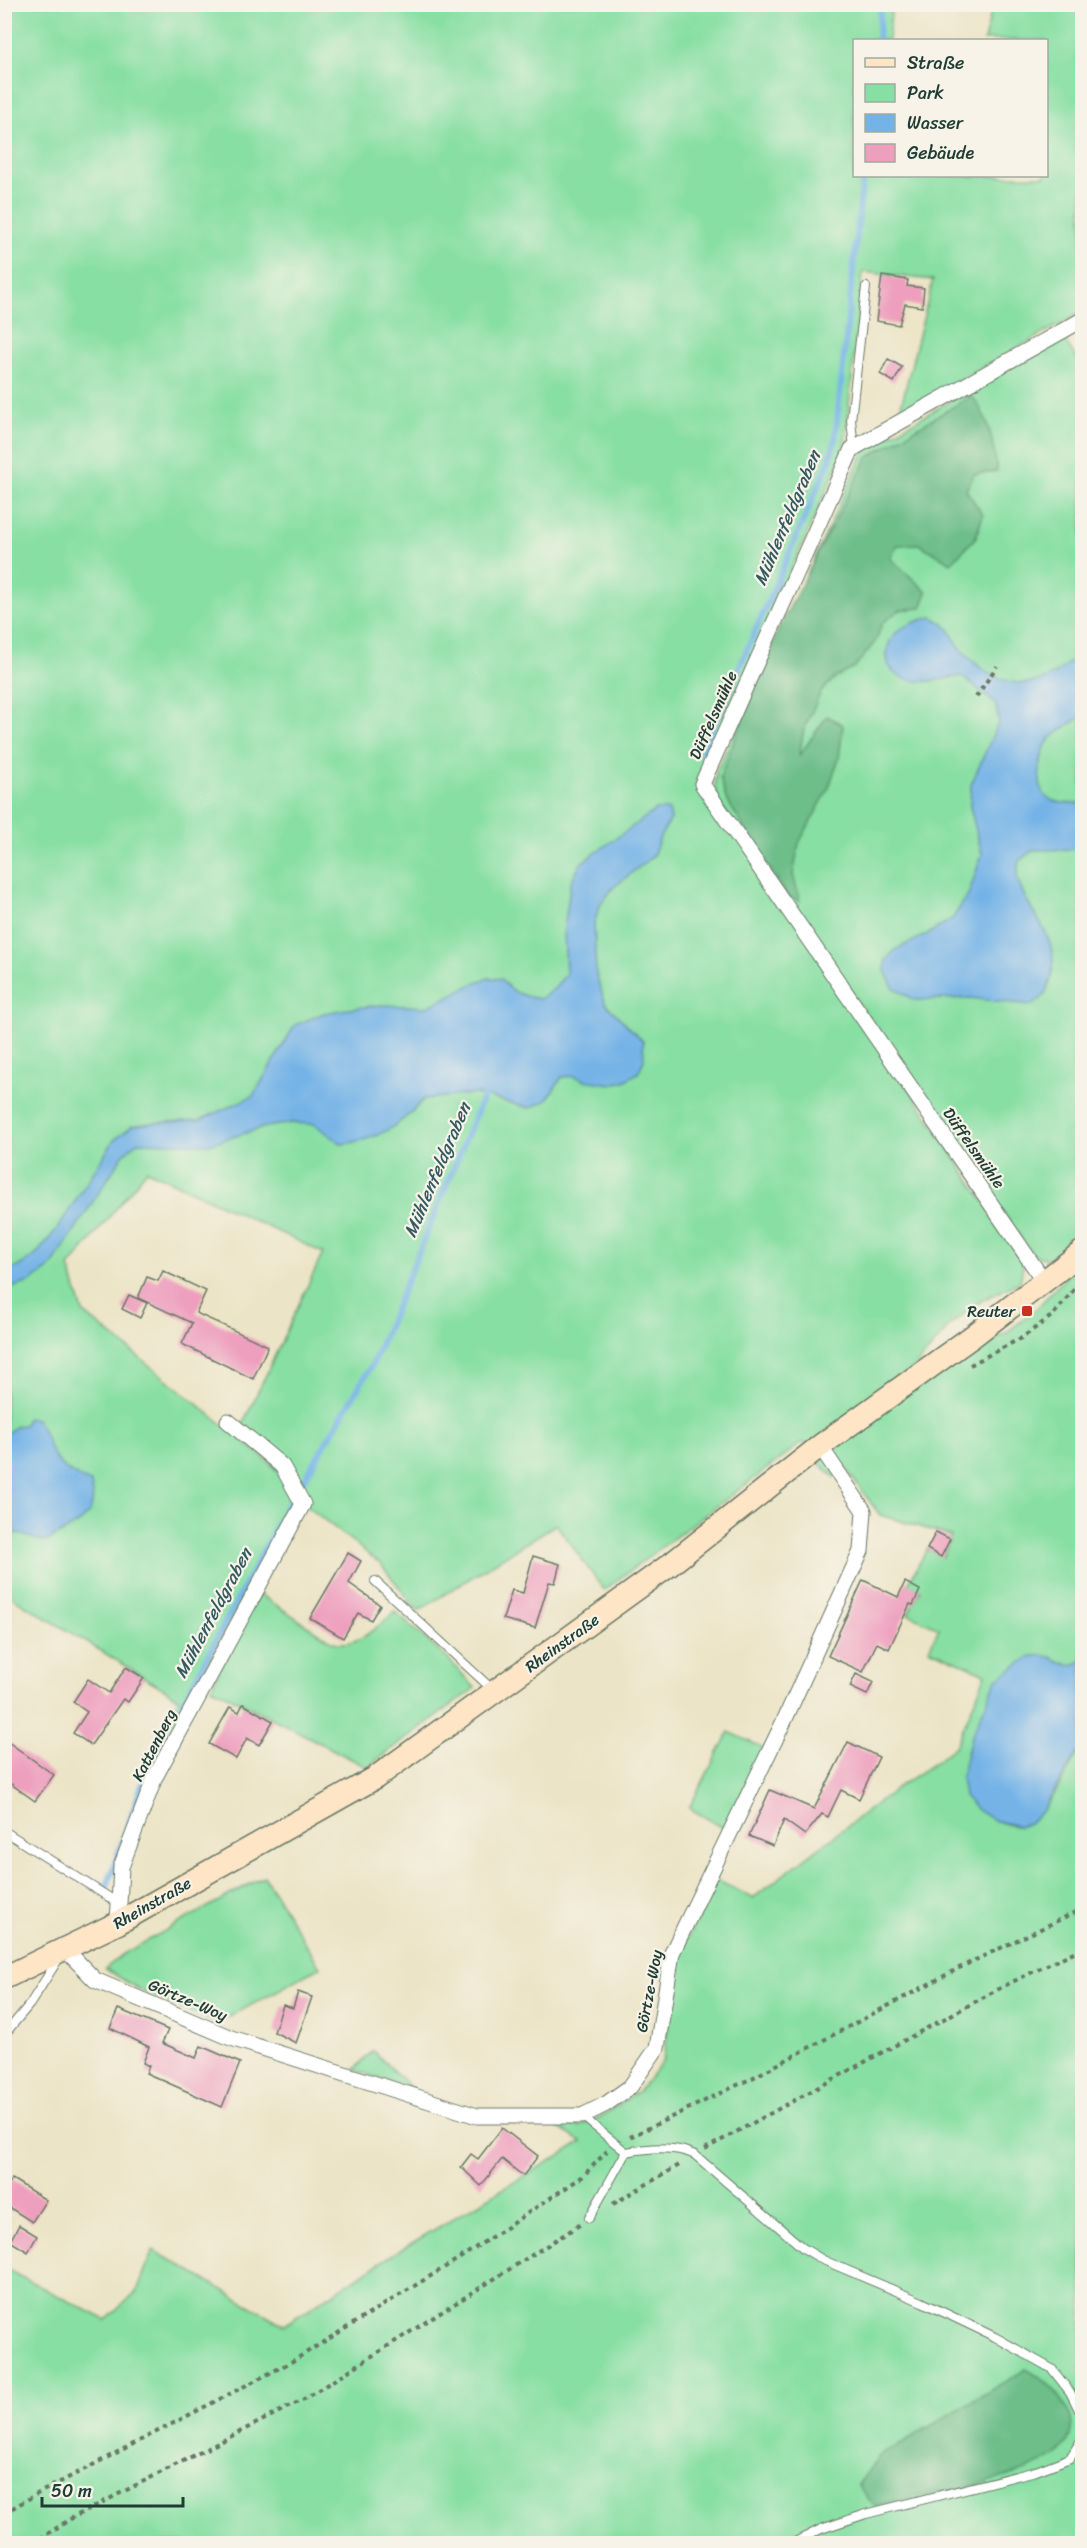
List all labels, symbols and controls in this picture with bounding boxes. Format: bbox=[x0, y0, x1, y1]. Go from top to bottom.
legend bbox=[853, 39, 1048, 177]
text: Straße bbox=[907, 47, 964, 79]
text: Park bbox=[907, 77, 944, 109]
text: Wasser bbox=[907, 107, 965, 139]
text: Gebäude bbox=[907, 137, 975, 169]
water label: Mühlenfeldgraben bbox=[744, 443, 831, 590]
street label: Düffelsmühle bbox=[681, 666, 745, 764]
water label: Mühlenfeldgraben bbox=[394, 1095, 481, 1242]
street label: Düffelsmühle bbox=[935, 1101, 1013, 1195]
place label: Reuter bbox=[967, 1297, 1016, 1326]
marker: Reuter bbox=[1020, 1304, 1034, 1318]
water label: Mühlenfeldgraben bbox=[165, 1540, 262, 1684]
street label: Rheinstraße bbox=[518, 1606, 606, 1680]
street label: Kattenberg bbox=[123, 1703, 185, 1787]
street label: Rheinstraße bbox=[107, 1869, 197, 1937]
street label: Görtze-Woy bbox=[627, 1946, 671, 2035]
street label: Görtze-Woy bbox=[144, 1970, 233, 2030]
scale bar bbox=[42, 2470, 183, 2508]
text: 50 m bbox=[51, 2475, 92, 2507]

